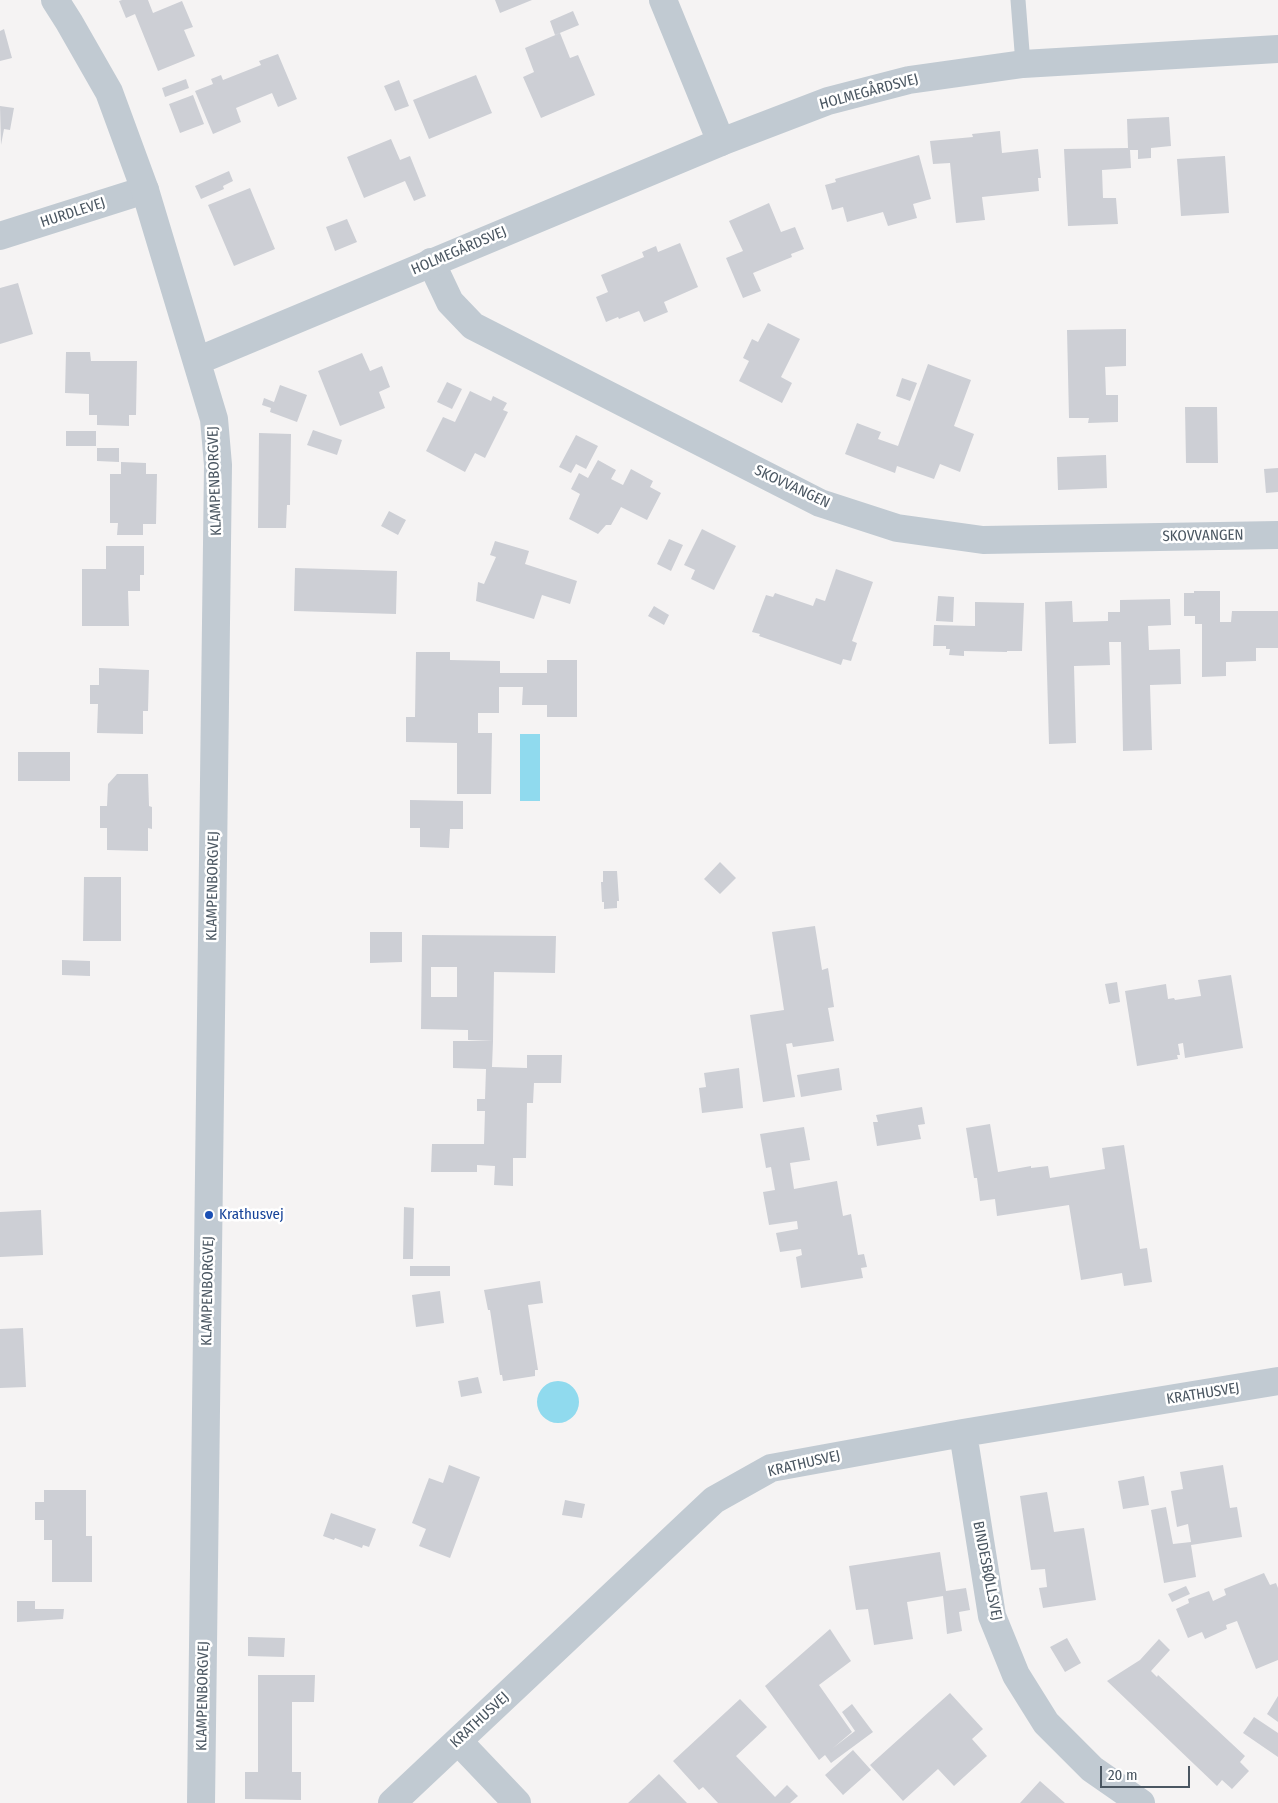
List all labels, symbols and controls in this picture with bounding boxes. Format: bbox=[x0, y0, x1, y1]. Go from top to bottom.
street label: HOLMEGÅRDSVEJ bbox=[818, 70, 920, 114]
street label: HURDLEVEJ bbox=[38, 194, 108, 232]
street label: HOLMEGÅRDSVEJ bbox=[409, 223, 509, 279]
street label: KLAMPENBORGVEJ bbox=[204, 426, 226, 536]
street label: SKOVVANGEN bbox=[751, 462, 833, 512]
street label: SKOVVANGEN bbox=[1162, 526, 1244, 546]
street label: KLAMPENBORGVEJ bbox=[203, 831, 223, 941]
place label: Krathusvej bbox=[219, 1206, 284, 1224]
marker: Krathusvej bbox=[203, 1209, 215, 1221]
street label: KLAMPENBORGVEJ bbox=[198, 1236, 218, 1346]
street label: KRATHUSVEJ bbox=[1165, 1379, 1241, 1409]
street label: KRATHUSVEJ bbox=[766, 1447, 842, 1481]
street label: BINDESBØLLSVEJ bbox=[969, 1520, 1005, 1622]
street label: KLAMPENBORGVEJ bbox=[193, 1641, 213, 1751]
street label: KRATHUSVEJ bbox=[447, 1688, 513, 1752]
scale bar bbox=[1103, 1756, 1193, 1788]
text: 20 m bbox=[1108, 1766, 1138, 1784]

